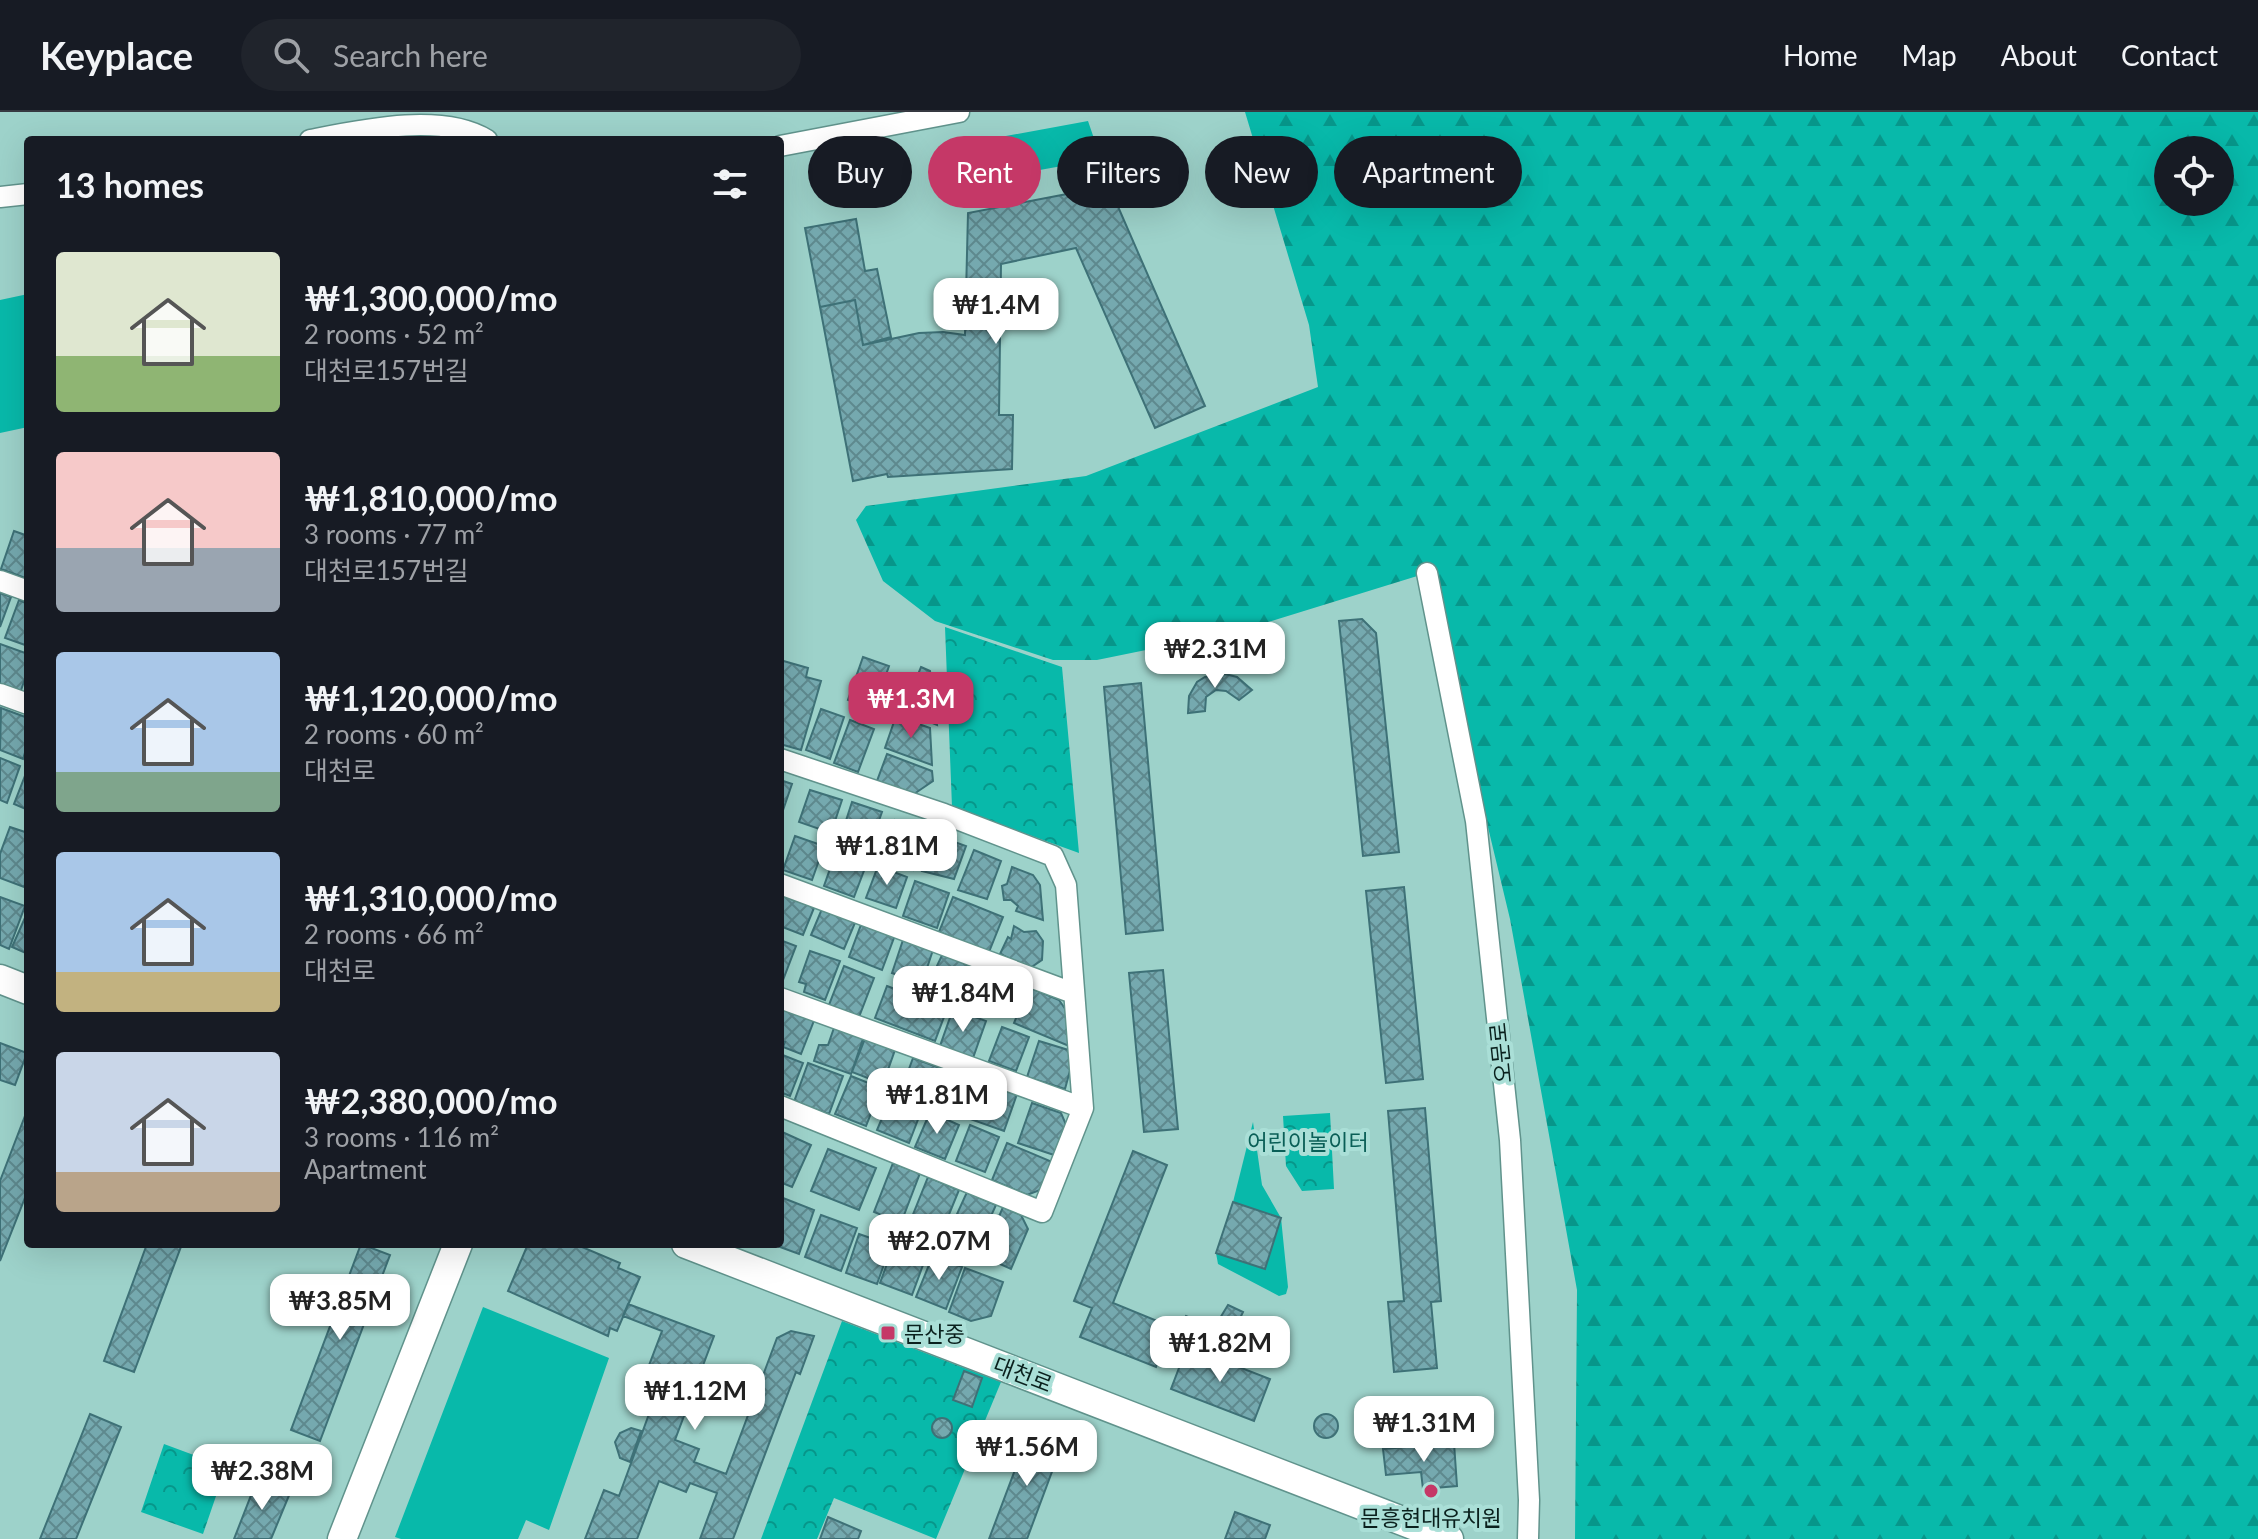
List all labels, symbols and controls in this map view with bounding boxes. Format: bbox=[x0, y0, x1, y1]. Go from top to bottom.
search box bbox=[241, 19, 801, 91]
text: Keyplace bbox=[40, 32, 193, 78]
icon: search bbox=[269, 33, 313, 77]
text: Search here bbox=[333, 37, 488, 73]
text: Home bbox=[1783, 38, 1858, 72]
text: Map bbox=[1902, 38, 1957, 72]
text: About bbox=[2001, 38, 2077, 72]
text: Contact bbox=[2121, 38, 2218, 72]
chip: Buy bbox=[808, 136, 912, 208]
chip: Rent bbox=[928, 136, 1041, 208]
chip: Filters bbox=[1057, 136, 1189, 208]
chip: New bbox=[1205, 136, 1318, 208]
chip: Apartment bbox=[1334, 136, 1522, 208]
map controls bbox=[2154, 136, 2234, 216]
button: locate bbox=[2154, 136, 2234, 216]
icon: filters bbox=[708, 162, 752, 206]
text: 13 homes bbox=[56, 164, 204, 205]
text: ₩1,300,000/mo bbox=[304, 277, 558, 318]
pin: ₩1.4M bbox=[940, 278, 1052, 346]
icon: home bbox=[120, 284, 216, 380]
text: ₩1.4M bbox=[952, 288, 1041, 320]
text: 2 rooms · 52 m² bbox=[304, 318, 484, 350]
text: 대천로157번길 bbox=[304, 354, 469, 386]
text: ₩1,810,000/mo bbox=[304, 477, 558, 518]
icon: home bbox=[120, 484, 216, 580]
text: 3 rooms · 77 m² bbox=[304, 518, 484, 550]
text: 대천로157번길 bbox=[304, 554, 469, 586]
pin: ₩2.31M bbox=[1150, 622, 1280, 690]
text: ₩2.31M bbox=[1163, 632, 1267, 664]
pin: ₩1.3M bbox=[855, 672, 967, 740]
text: ₩1,120,000/mo bbox=[304, 677, 558, 718]
text: ₩1.3M bbox=[867, 682, 956, 714]
icon: home bbox=[120, 684, 216, 780]
text: 2 rooms · 60 m² bbox=[304, 718, 484, 750]
text: 대천로 bbox=[304, 754, 376, 786]
pin: ₩1.81M bbox=[822, 819, 952, 887]
text: ₩1.81M bbox=[835, 829, 939, 861]
text: ₩1,310,000/mo bbox=[304, 877, 558, 918]
icon: home bbox=[120, 884, 216, 980]
text: 2 rooms · 66 m² bbox=[304, 918, 484, 950]
text: 대천로 bbox=[304, 954, 376, 986]
pin: ₩1.84M bbox=[898, 966, 1028, 1034]
text: ₩1.84M bbox=[911, 976, 1015, 1008]
street label: 오문로 bbox=[1483, 1021, 1517, 1085]
pin: ₩1.81M bbox=[872, 1068, 1002, 1136]
text: ₩1.81M bbox=[885, 1078, 989, 1110]
text: ₩2,380,000/mo bbox=[304, 1080, 558, 1121]
icon: home bbox=[120, 1084, 216, 1180]
text: 3 rooms · 116 m² bbox=[304, 1121, 499, 1153]
park label: 어린이놀이터 bbox=[1247, 1128, 1369, 1155]
text: Apartment bbox=[304, 1153, 427, 1185]
pin: ₩2.07M bbox=[874, 1214, 1004, 1282]
text: ₩2.07M bbox=[887, 1224, 991, 1256]
pin: ₩3.85M bbox=[275, 1274, 405, 1342]
text: ₩3.85M bbox=[288, 1284, 392, 1316]
pin: ₩1.82M bbox=[1155, 1316, 1285, 1384]
place label: 문산중 bbox=[904, 1320, 965, 1347]
marker: 문산중 bbox=[879, 1324, 897, 1342]
text: ₩1.82M bbox=[1168, 1326, 1272, 1358]
street label: 대천로 bbox=[990, 1351, 1056, 1397]
pin: ₩1.12M bbox=[630, 1364, 760, 1432]
text: ₩1.12M bbox=[643, 1374, 747, 1406]
pin: ₩1.31M bbox=[1359, 1396, 1489, 1464]
text: ₩1.31M bbox=[1372, 1406, 1476, 1438]
pin: ₩1.56M bbox=[962, 1420, 1092, 1488]
text: ₩1.56M bbox=[975, 1430, 1079, 1462]
pin: ₩2.38M bbox=[197, 1444, 327, 1512]
text: ₩2.38M bbox=[210, 1454, 314, 1486]
marker: 문흥현대유치원 bbox=[1422, 1482, 1440, 1500]
place label: 문흥현대유치원 bbox=[1360, 1504, 1502, 1531]

